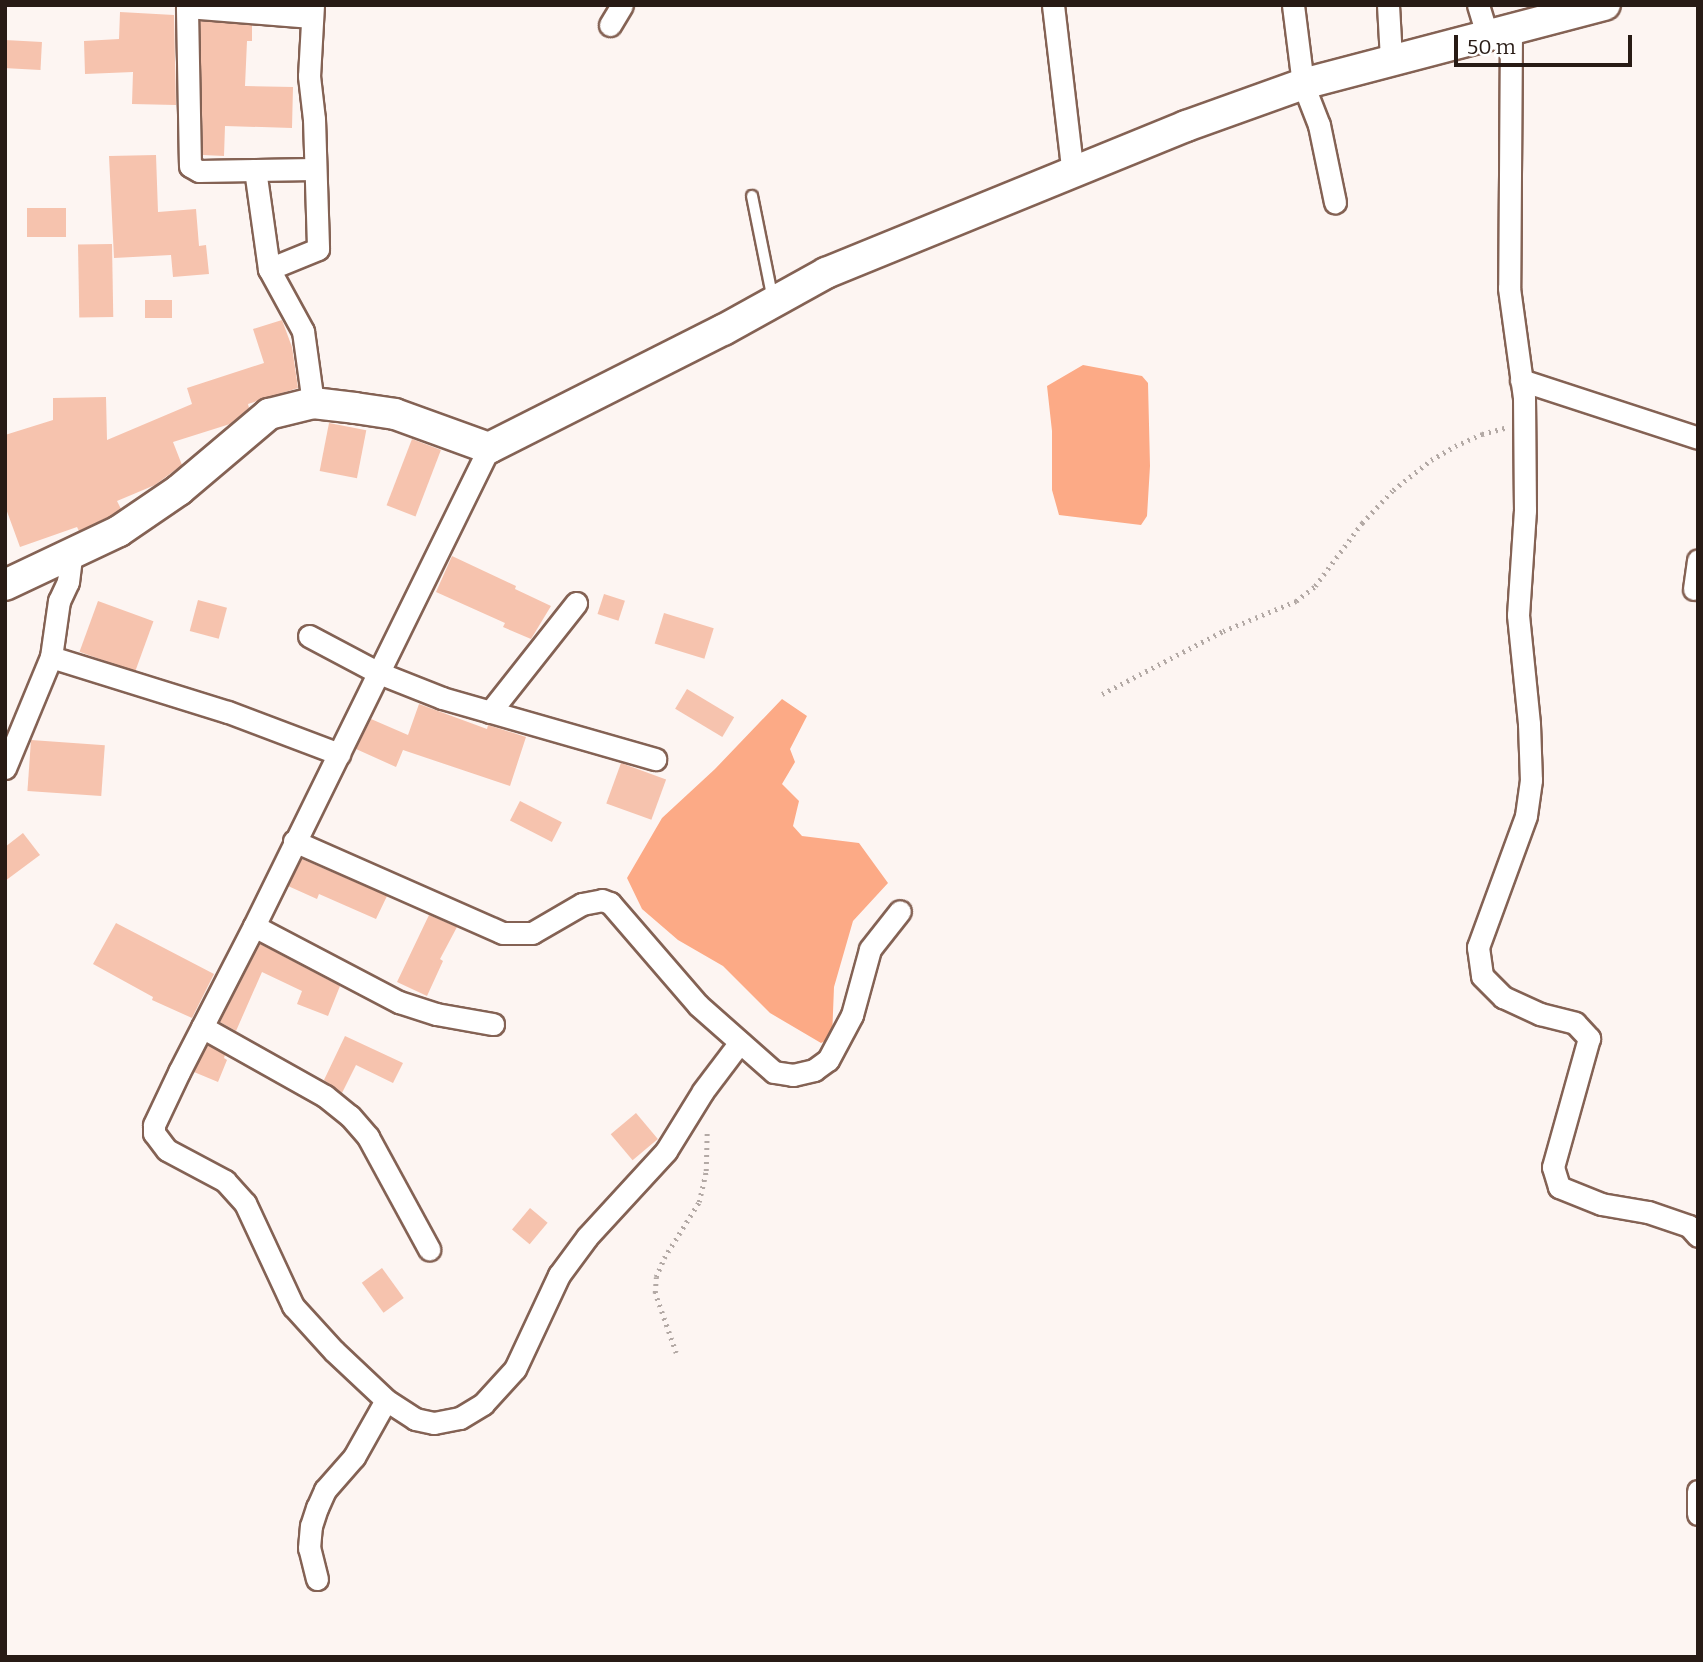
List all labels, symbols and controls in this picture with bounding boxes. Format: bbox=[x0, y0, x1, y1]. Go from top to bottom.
scale bar bbox=[1458, 21, 1636, 65]
text: 50 m bbox=[1467, 34, 1516, 60]

